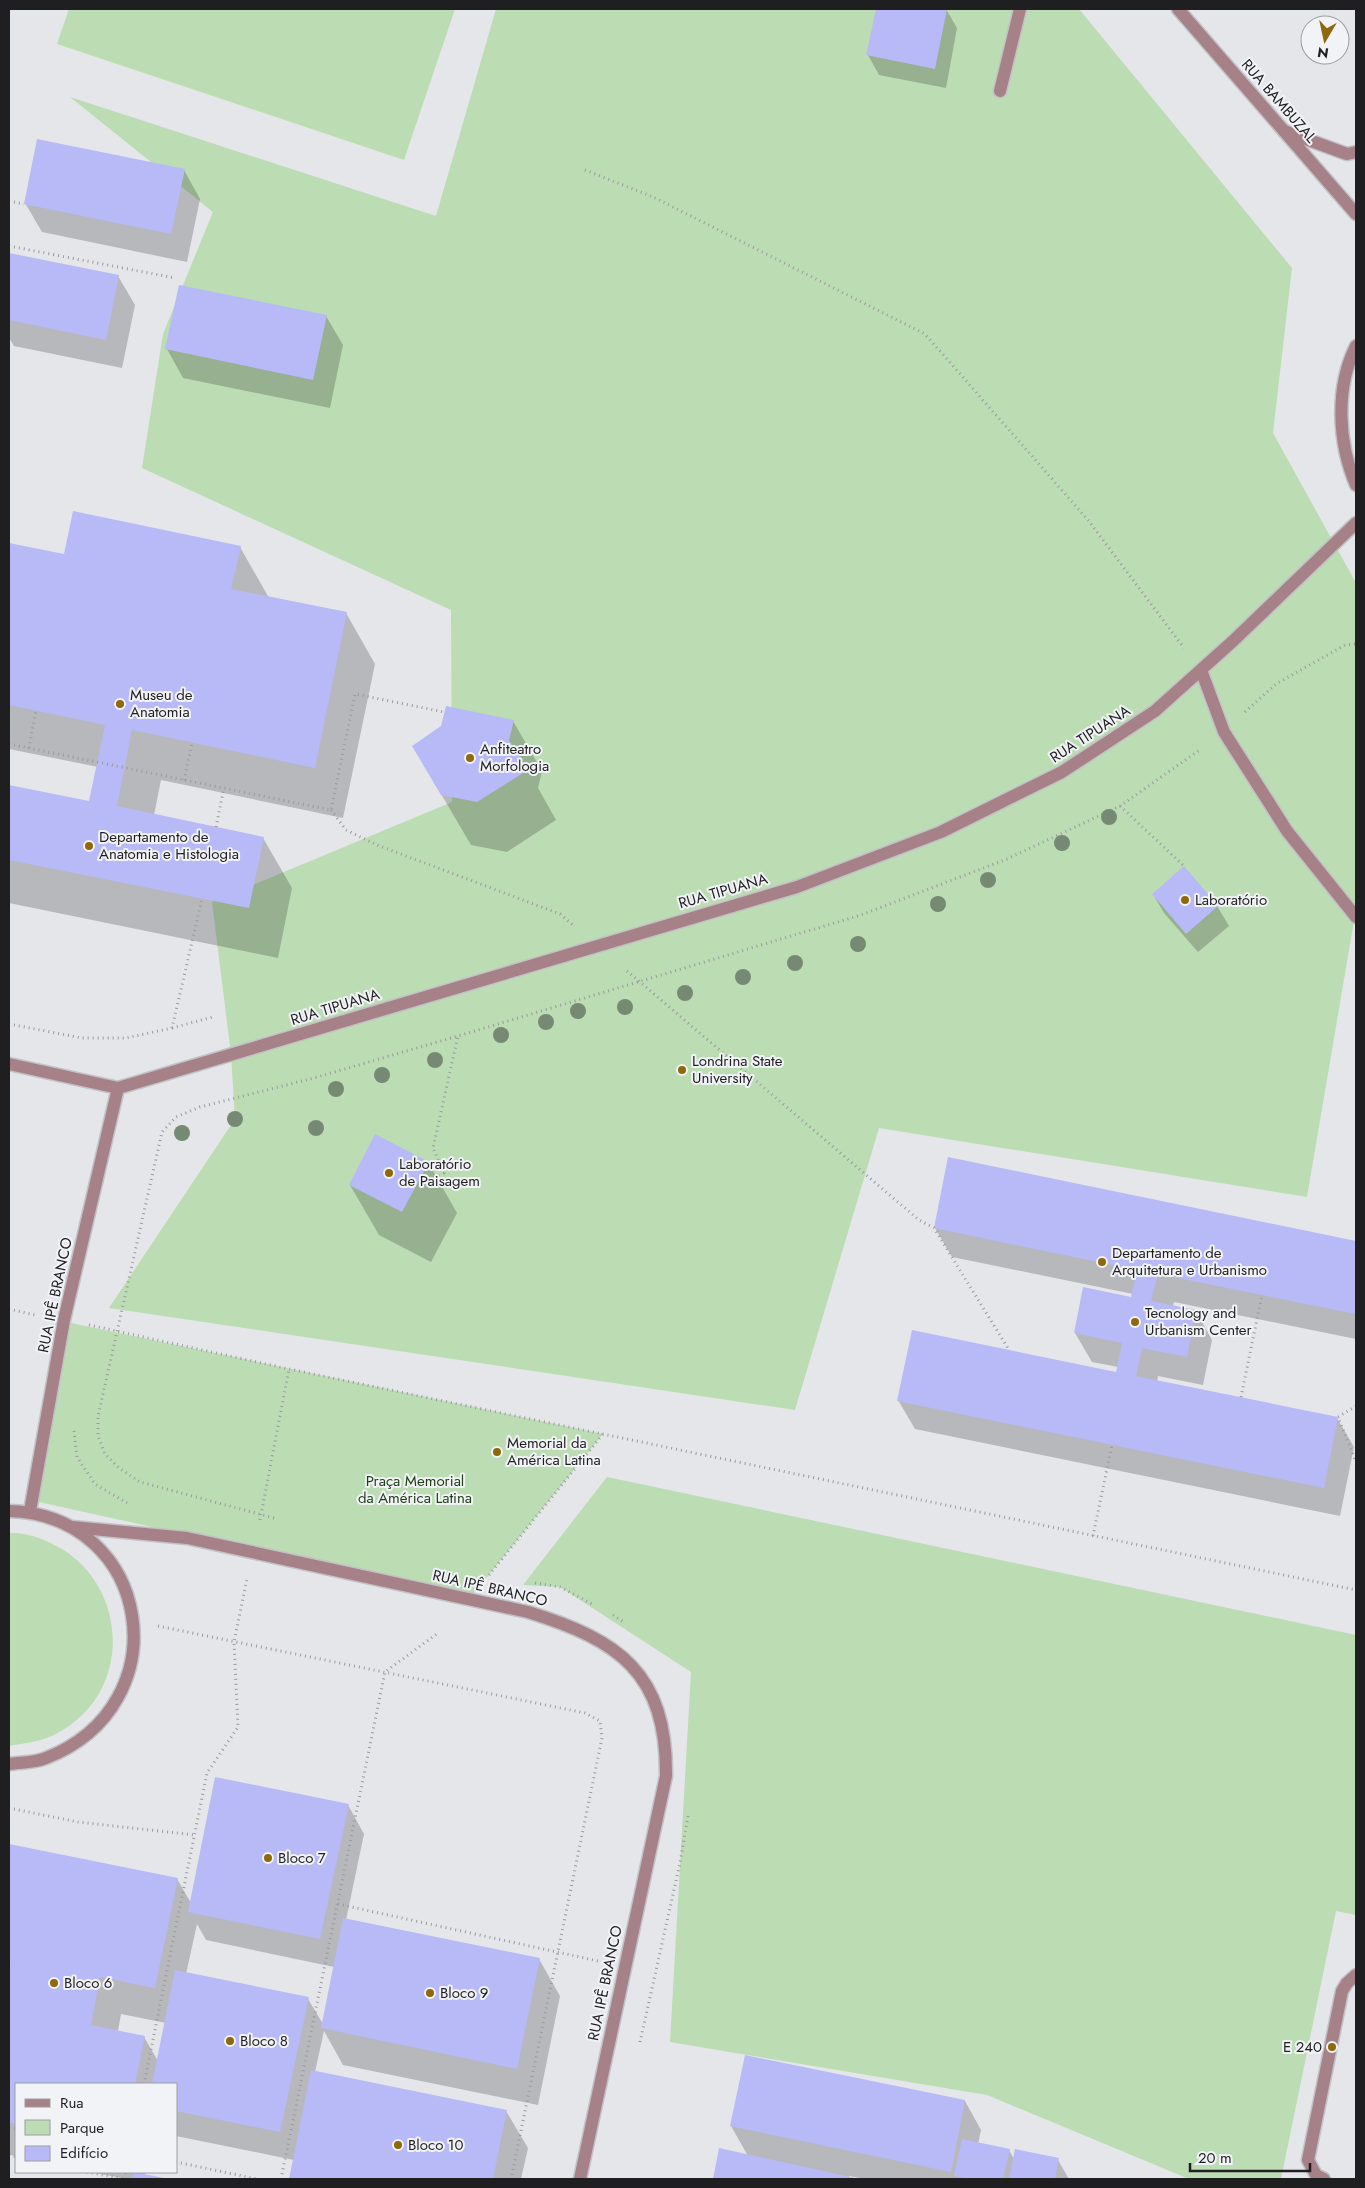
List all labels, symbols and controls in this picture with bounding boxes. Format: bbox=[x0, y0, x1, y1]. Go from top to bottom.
north arrow bbox=[1300, 15, 1350, 65]
text: N bbox=[1316, 42, 1330, 64]
street label: RUA BAMBUZAL bbox=[1236, 54, 1322, 148]
place label: Museu de Anatomia bbox=[130, 684, 193, 723]
marker: Museu de Anatomia bbox=[114, 698, 126, 710]
street label: RUA TIPUANA bbox=[1045, 700, 1135, 768]
place label: Anfiteatro Morfologia bbox=[480, 738, 549, 777]
marker: Anfiteatro Morfologia bbox=[464, 752, 476, 764]
place label: Departamento de Anatomia e Histologia bbox=[99, 826, 239, 865]
marker: Departamento de Anatomia e Histologia bbox=[83, 840, 95, 852]
street label: RUA TIPUANA bbox=[676, 868, 770, 914]
place label: Laboratório bbox=[1195, 889, 1267, 911]
marker: Laboratório bbox=[1179, 894, 1191, 906]
street label: RUA TIPUANA bbox=[288, 983, 382, 1031]
place label: Londrina State University bbox=[692, 1050, 783, 1089]
marker: Londrina State University bbox=[676, 1064, 688, 1076]
place label: Laboratório de Paisagem bbox=[399, 1153, 480, 1192]
marker: Laboratório de Paisagem bbox=[383, 1167, 395, 1179]
street label: RUA IPÊ BRANCO bbox=[32, 1235, 78, 1355]
place label: Departamento de Arquitetura e Urbanismo bbox=[1112, 1242, 1267, 1281]
marker: Departamento de Arquitetura e Urbanismo bbox=[1096, 1256, 1108, 1268]
place label: Tecnology and Urbanism Center bbox=[1145, 1302, 1253, 1341]
marker: Tecnology and Urbanism Center bbox=[1129, 1316, 1141, 1328]
place label: Memorial da América Latina bbox=[507, 1432, 601, 1471]
marker: Memorial da América Latina bbox=[491, 1446, 503, 1458]
park label: Praça Memorial da América Latina bbox=[358, 1470, 472, 1509]
street label: RUA IPÊ BRANCO bbox=[430, 1564, 550, 1612]
place label: Bloco 7 bbox=[278, 1847, 326, 1869]
marker: Bloco 7 bbox=[262, 1852, 274, 1864]
street label: RUA IPÊ BRANCO bbox=[582, 1923, 628, 2043]
place label: Bloco 6 bbox=[64, 1972, 113, 1994]
marker: Bloco 6 bbox=[48, 1977, 60, 1989]
place label: Bloco 9 bbox=[440, 1982, 489, 2004]
marker: Bloco 9 bbox=[424, 1987, 436, 1999]
place label: Bloco 8 bbox=[240, 2030, 288, 2052]
marker: Bloco 8 bbox=[224, 2035, 236, 2047]
place label: E 240 bbox=[1283, 2036, 1322, 2058]
marker: E 240 bbox=[1326, 2041, 1338, 2053]
legend bbox=[15, 2083, 178, 2173]
text: Rua bbox=[60, 2092, 84, 2114]
text: Parque bbox=[60, 2117, 104, 2139]
place label: Bloco 10 bbox=[408, 2134, 464, 2156]
marker: Bloco 10 bbox=[392, 2139, 404, 2151]
scale bar bbox=[1190, 2140, 1310, 2172]
text: Edifício bbox=[60, 2142, 108, 2164]
text: 20 m bbox=[1198, 2147, 1232, 2169]

